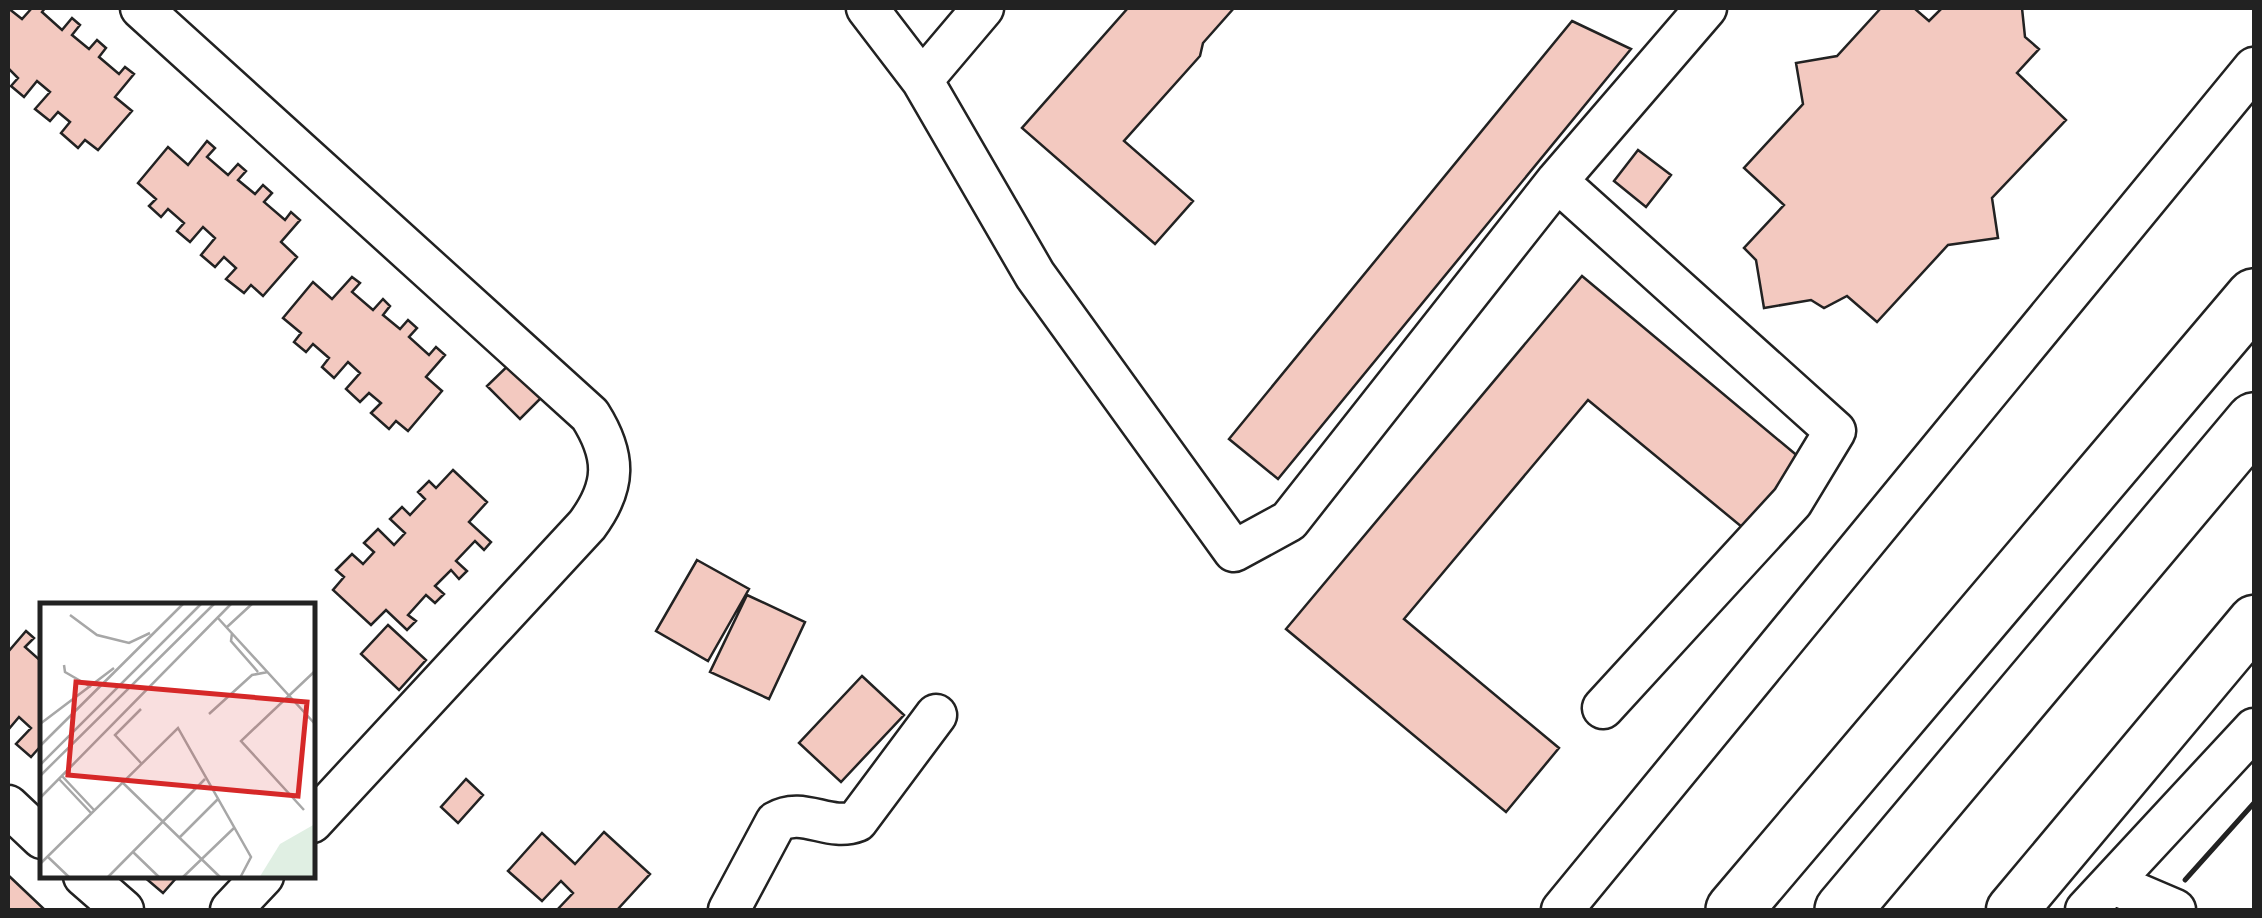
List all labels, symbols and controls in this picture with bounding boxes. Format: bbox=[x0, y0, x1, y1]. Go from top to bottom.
inset map bbox=[40, 603, 315, 878]

